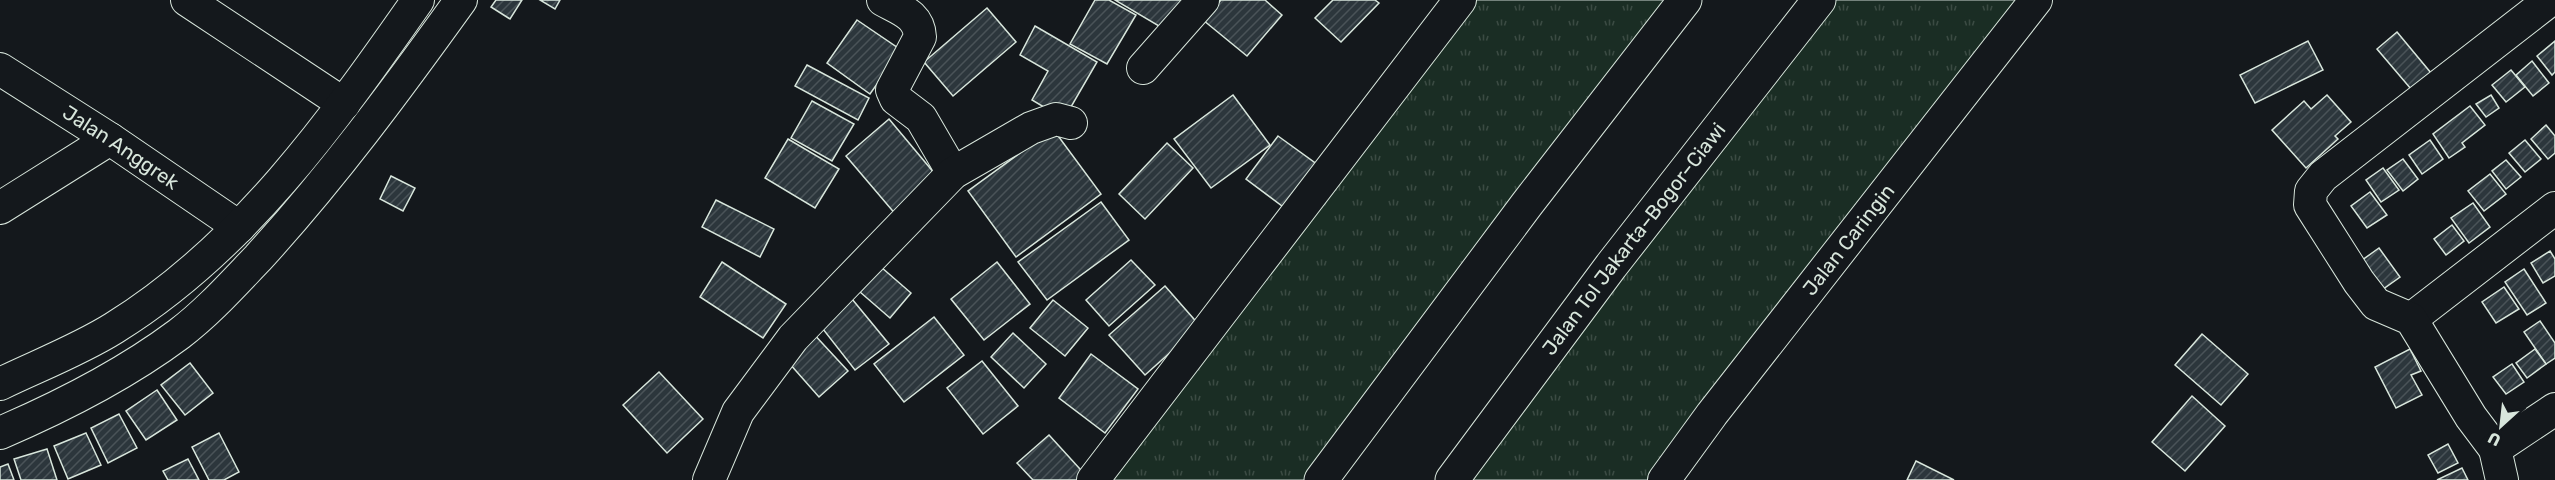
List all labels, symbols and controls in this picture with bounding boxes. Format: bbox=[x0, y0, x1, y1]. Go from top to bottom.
street label: Jalan Anggrek bbox=[58, 100, 184, 195]
street label: Jalan Tol Jakarta–Bogor–Ciawi bbox=[1537, 118, 1730, 360]
street label: Jalan Caringin bbox=[1798, 179, 1899, 300]
north arrow bbox=[2471, 396, 2531, 456]
text: U bbox=[2485, 428, 2504, 450]

